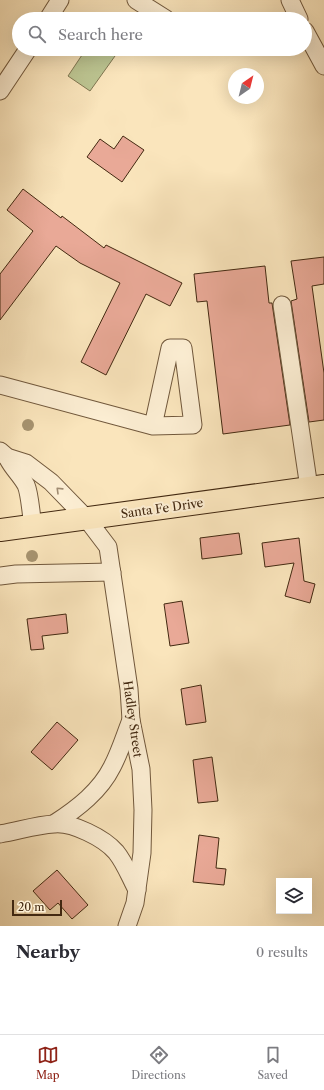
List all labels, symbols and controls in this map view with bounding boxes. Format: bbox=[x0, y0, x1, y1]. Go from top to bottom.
search box bbox=[12, 12, 312, 56]
icon: search bbox=[26, 23, 48, 45]
text: Search here bbox=[58, 25, 143, 44]
north arrow bbox=[228, 68, 264, 104]
one-way arrow bbox=[56, 487, 64, 495]
street label: Santa Fe Drive bbox=[120, 495, 204, 521]
street label: Hadley Street bbox=[120, 680, 146, 759]
map controls bbox=[276, 878, 312, 914]
button: layers bbox=[276, 878, 312, 914]
scale bar bbox=[12, 898, 62, 917]
text: 20 m bbox=[18, 900, 44, 914]
text: Nearby bbox=[16, 942, 80, 962]
text: 0 results bbox=[256, 944, 308, 960]
tab: Map bbox=[36, 1044, 60, 1082]
tab: Directions bbox=[131, 1044, 186, 1082]
tab: Saved bbox=[258, 1044, 288, 1082]

